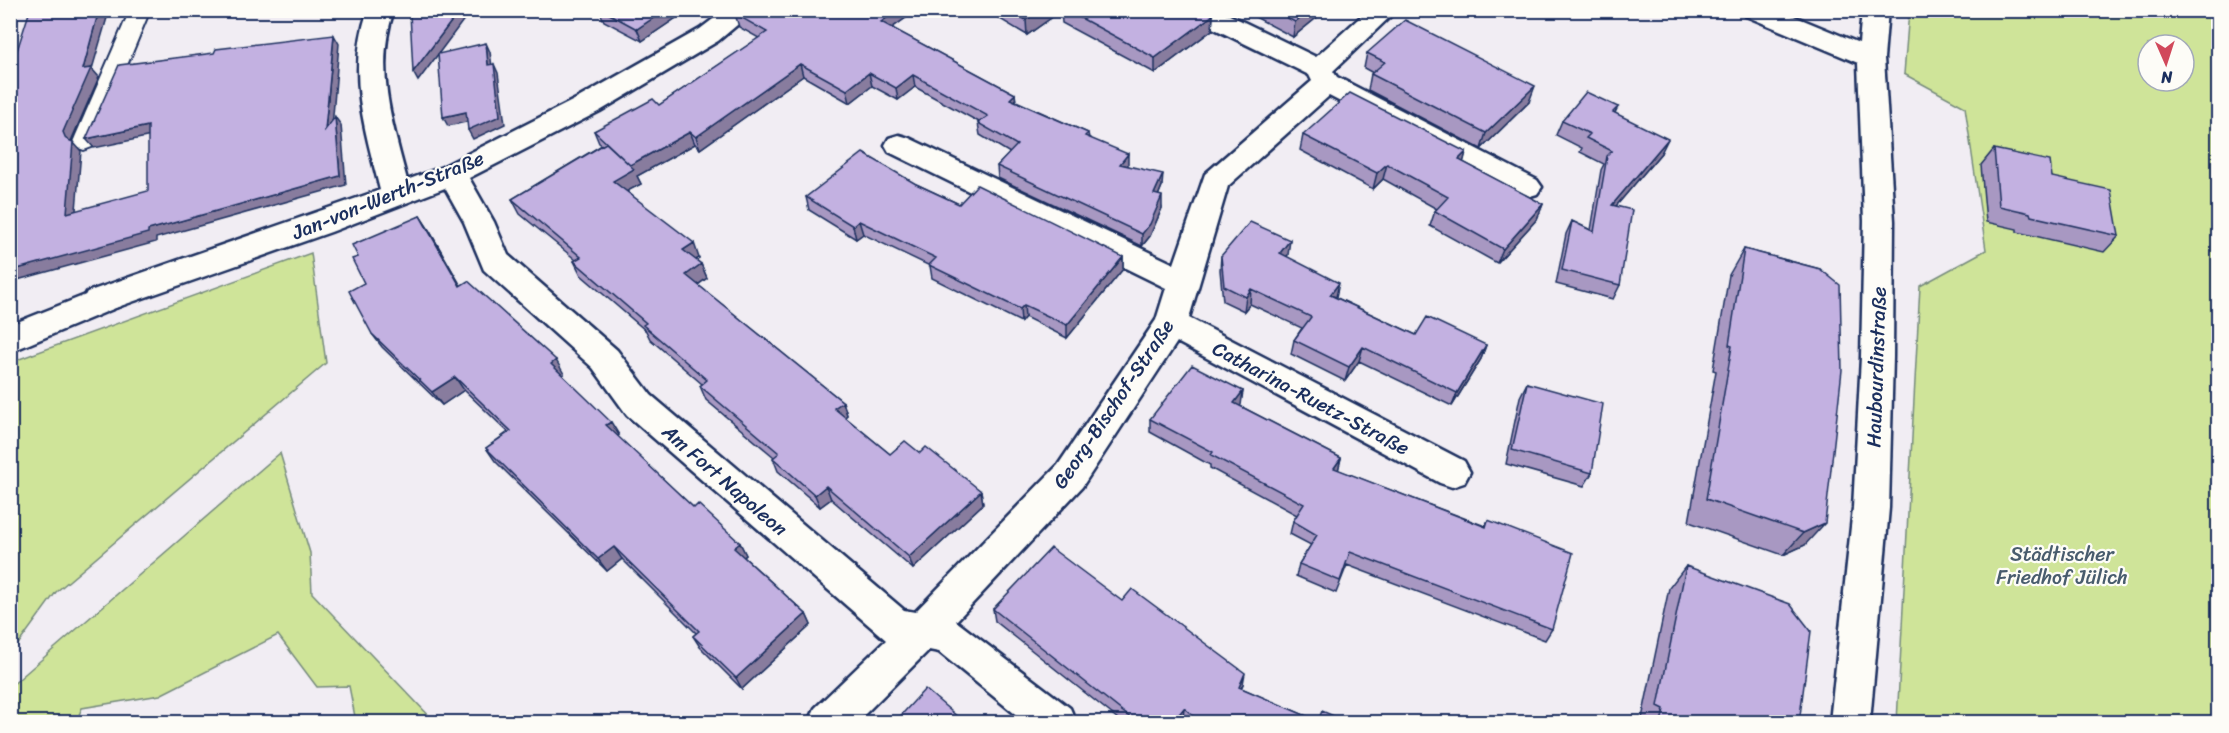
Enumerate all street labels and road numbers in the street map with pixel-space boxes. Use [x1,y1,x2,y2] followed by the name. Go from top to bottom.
[286,141,490,250] street label: Jan-von-Werth-Straße
[1856,286,1897,448] street label: Haubourdinstraße
[1043,312,1184,496] street label: Georg-Bischof-Straße
[1206,332,1416,465] street label: Catharina-Ruetz-Straße
[653,415,796,545] street label: Am Fort Napoleon

